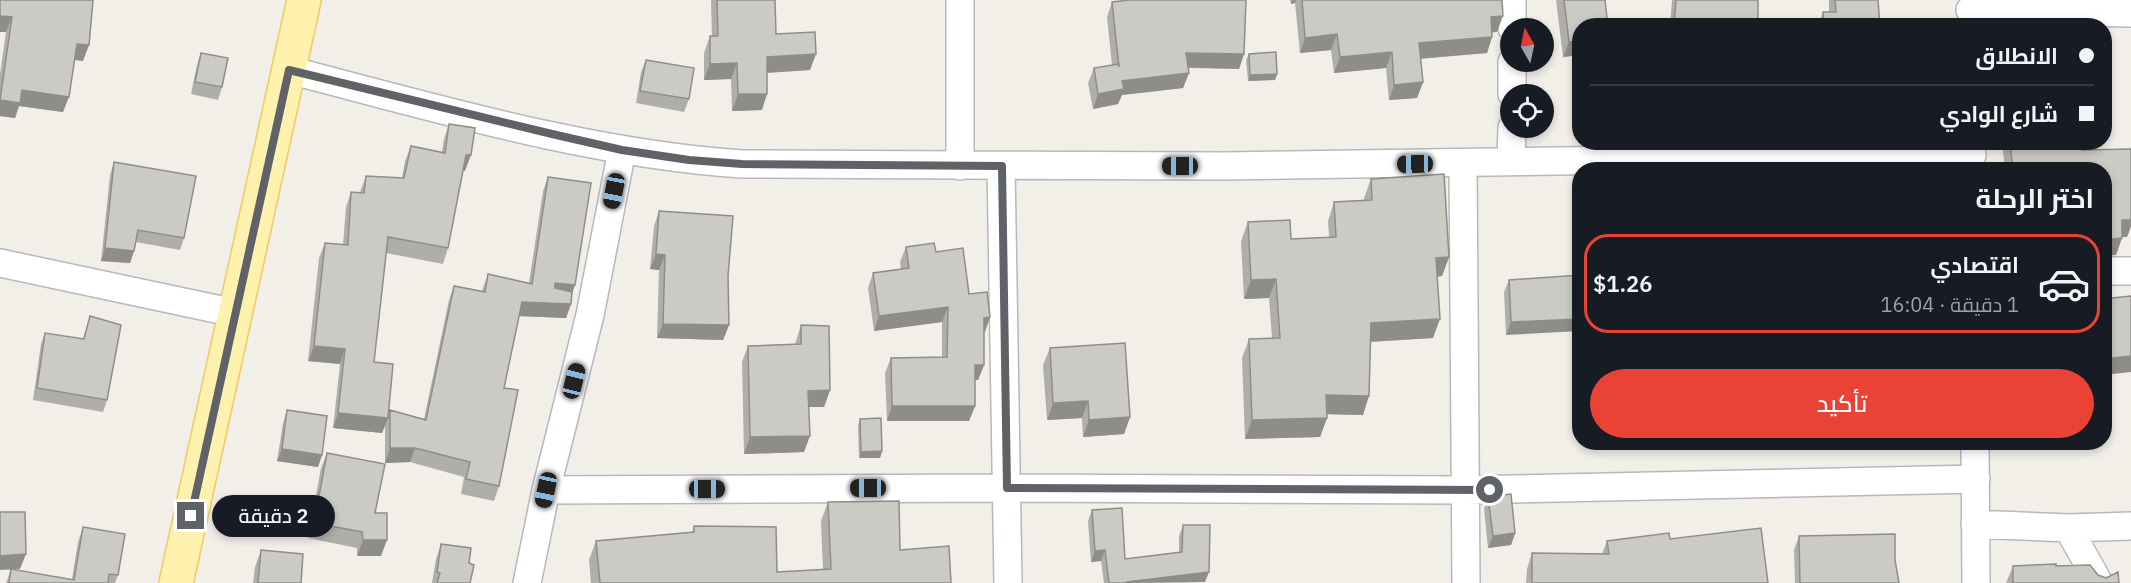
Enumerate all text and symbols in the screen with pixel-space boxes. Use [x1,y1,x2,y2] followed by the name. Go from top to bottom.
[1500,18,1554,72] north arrow
[1500,18,1554,138] map controls
[1975,41,2058,70] text: الانطلاق
[1500,84,1554,138] button: locate
[1940,99,2058,128] text: شارع الوادي
[1397,155,1433,173] car
[1162,157,1198,175] car
[602,172,626,210] car
[1975,180,2094,215] text: اختر الرحلة
[1930,250,2019,279] text: اقتصادي
[2037,257,2091,311] icon: car
[1593,269,1652,298] text: $1.26
[1880,291,2019,318] text: 1 دقيقة · 16:04
[561,361,587,401] car
[1590,369,2094,438] button: تأكيد
[533,471,559,509] car
[1476,476,1503,503] route start
[850,479,886,497] car
[689,480,725,498] car
[212,495,335,537] callout: 2 دقيقة
[177,502,204,529] route end
[239,502,308,529] text: 2 دقيقة

